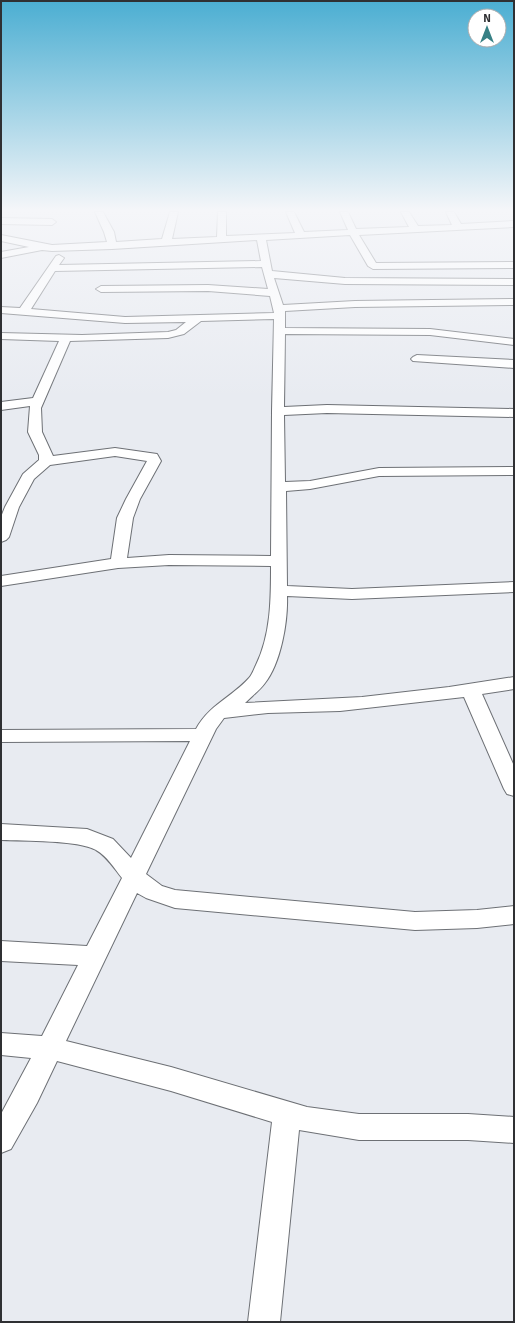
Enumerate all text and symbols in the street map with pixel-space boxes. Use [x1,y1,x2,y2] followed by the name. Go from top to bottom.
[467,8,507,48] north arrow
[483,12,491,25] text: N

